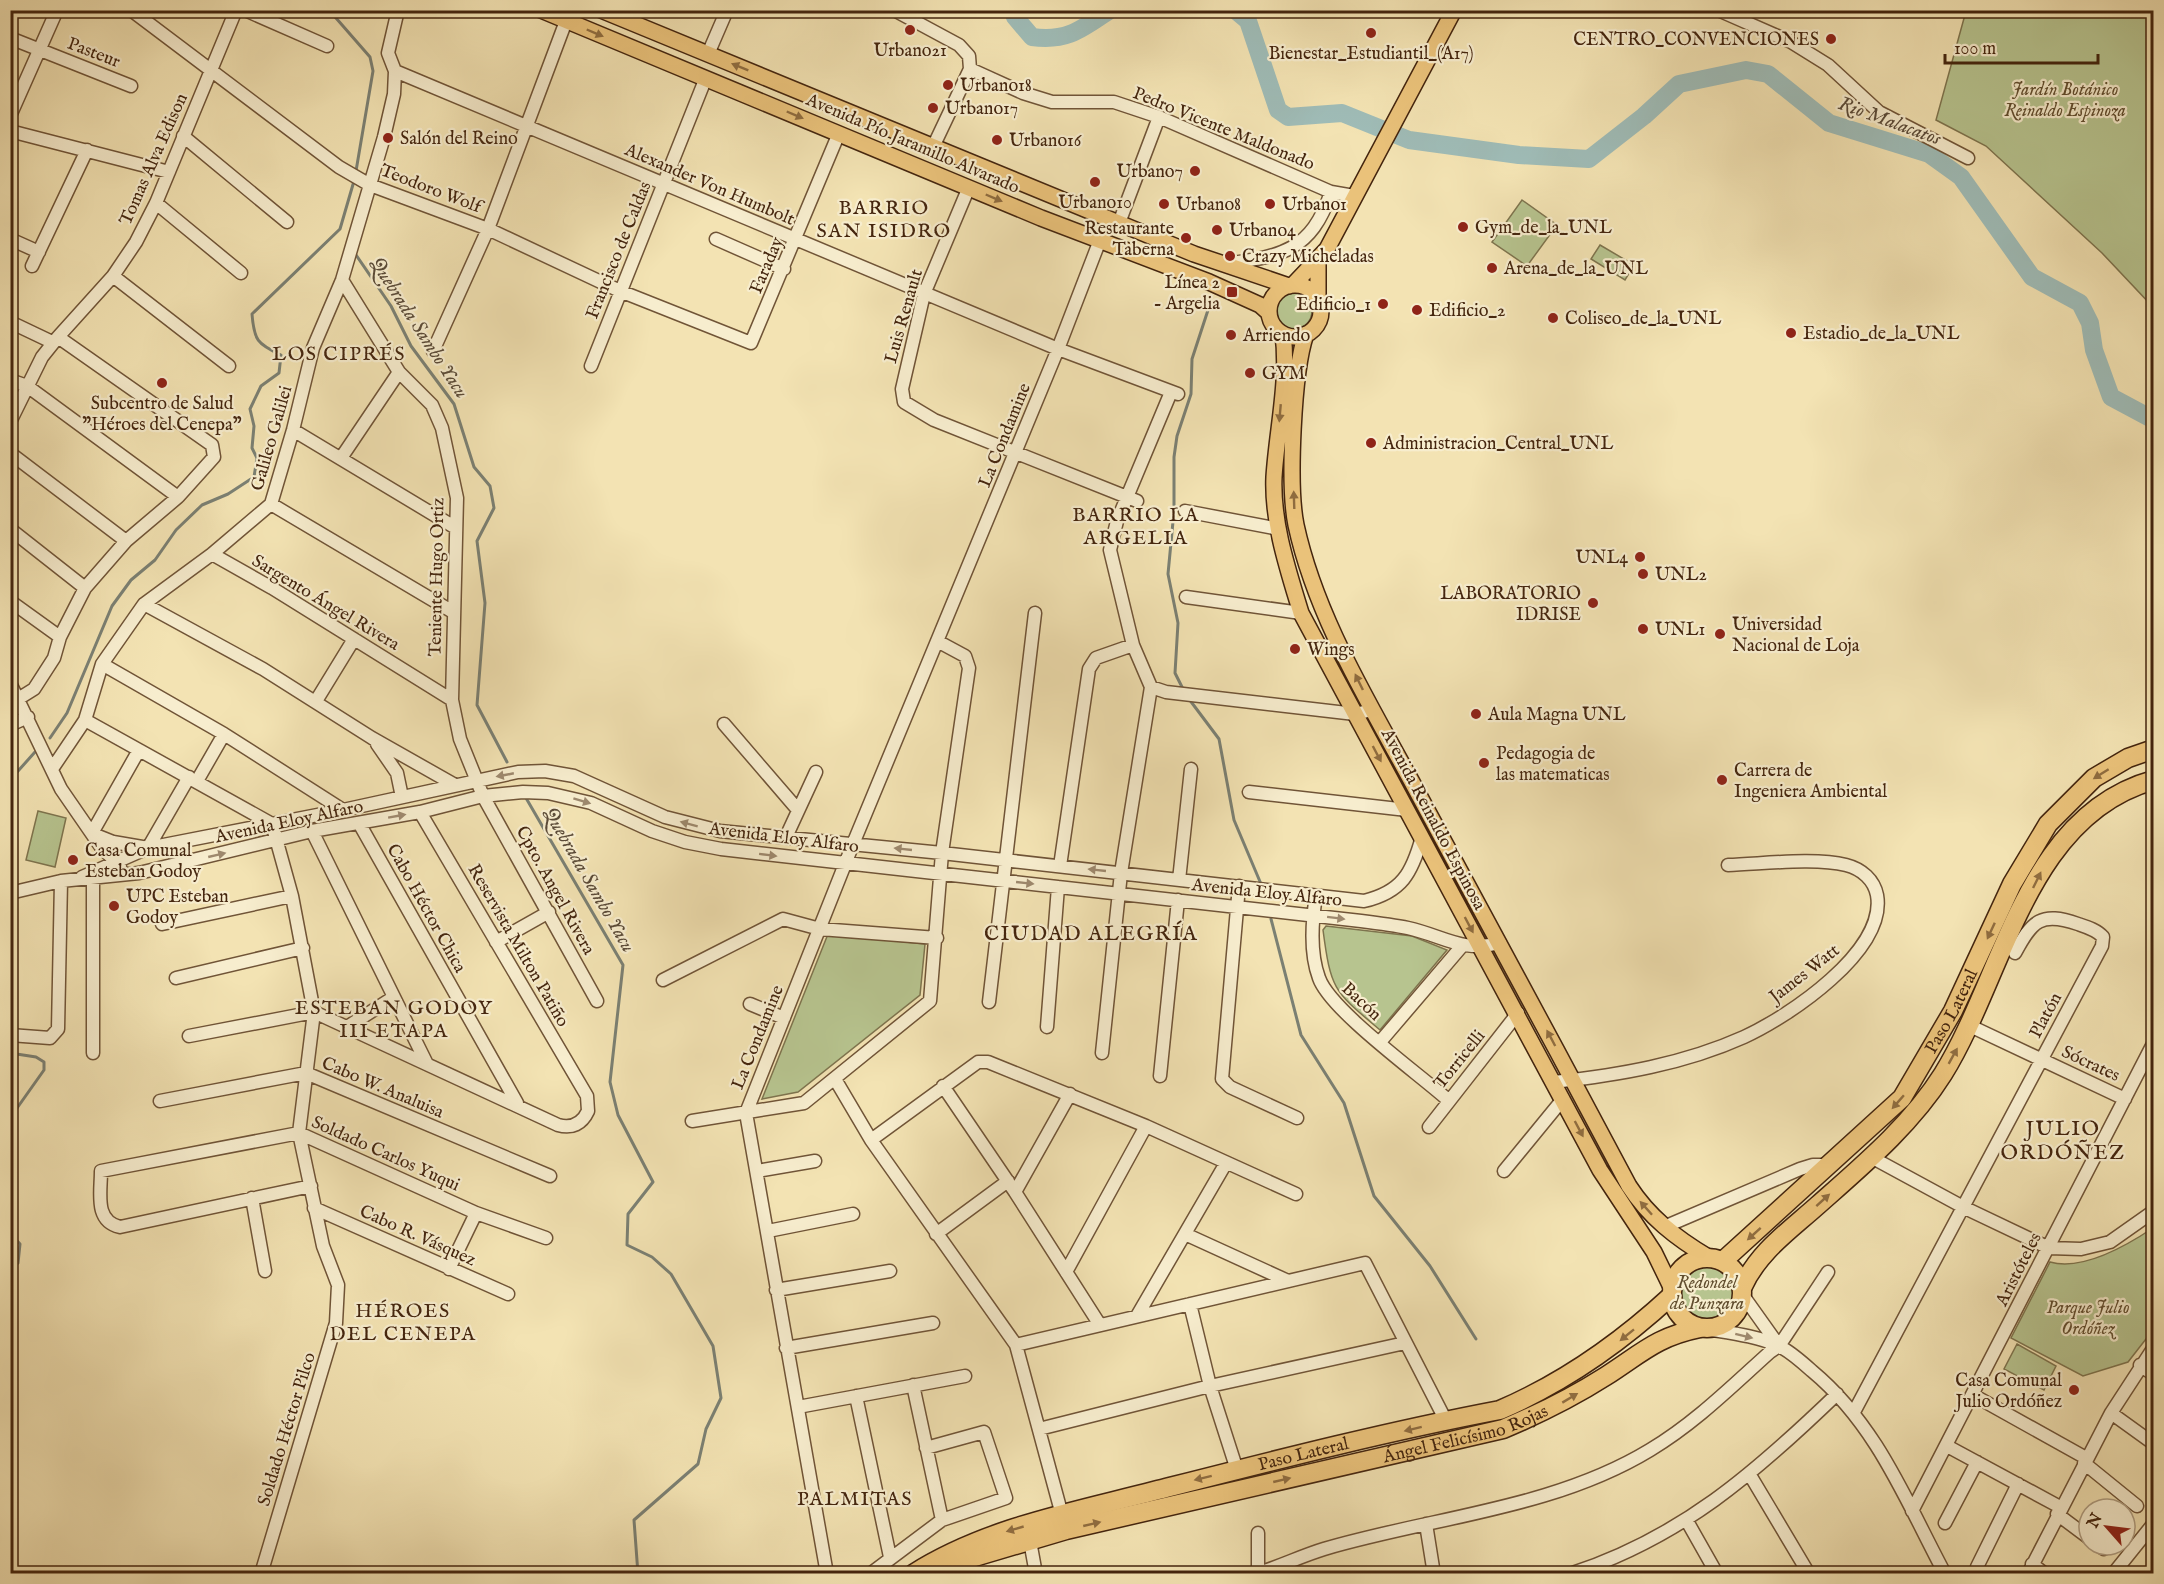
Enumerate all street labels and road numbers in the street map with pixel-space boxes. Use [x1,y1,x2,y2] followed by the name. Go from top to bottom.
[64,33,124,74] street label: Pasteur
[1129,82,1318,177] street label: Pedro Vicente Maldonado
[801,89,1023,200] street label: Avenida Pío Jaramillo Alvarado
[115,90,194,229] street label: Tomas Alva Edison
[620,139,798,232] street label: Alexander Von Humbolt
[377,160,487,220] street label: Teodoro Wolf
[581,178,657,323] street label: Francisco de Caldas
[745,234,790,297] street label: Faraday
[880,267,929,366] street label: Luis Renault
[974,380,1037,491] street label: La Condamine
[246,383,298,494] street label: Galileo Galilei
[425,497,450,657] street label: Teniente Hugo Ortiz
[247,548,405,657] street label: Sargento Ángel Rivera
[1375,724,1490,915] street label: Avenida Reinaldo Espinosa
[212,795,366,850] street label: Avenida Eloy Alfaro
[707,818,860,859] street label: Avenida Eloy Alfaro
[510,822,600,959] street label: Cpto. Angel Rivera
[381,840,471,978] street label: Cabo Héctor Chica
[462,860,574,1032] street label: Reservista Milton Patiño
[1190,874,1343,913] street label: Avenida Eloy Alfaro
[1763,940,1845,1010] street label: James Watt
[1921,966,1984,1058] street label: Paso Lateral
[1336,978,1386,1027] street label: Bacón
[727,982,790,1093] street label: La Condamine
[2025,989,2068,1043] street label: Platón
[1429,1025,1491,1094] street label: Torricelli
[2057,1041,2123,1088] street label: Sócrates
[318,1052,447,1125] street label: Cabo W. Analuisa
[308,1111,463,1198] street label: Soldado Carlos Yuqui
[356,1200,479,1272] street label: Cabo R. Vásquez
[1991,1229,2048,1311] street label: Aristóteles
[253,1350,322,1509] street label: Soldado Héctor Pilco
[1380,1400,1552,1470] street label: Ángel Felicísimo Rojas
[1256,1433,1351,1477] street label: Paso Lateral

